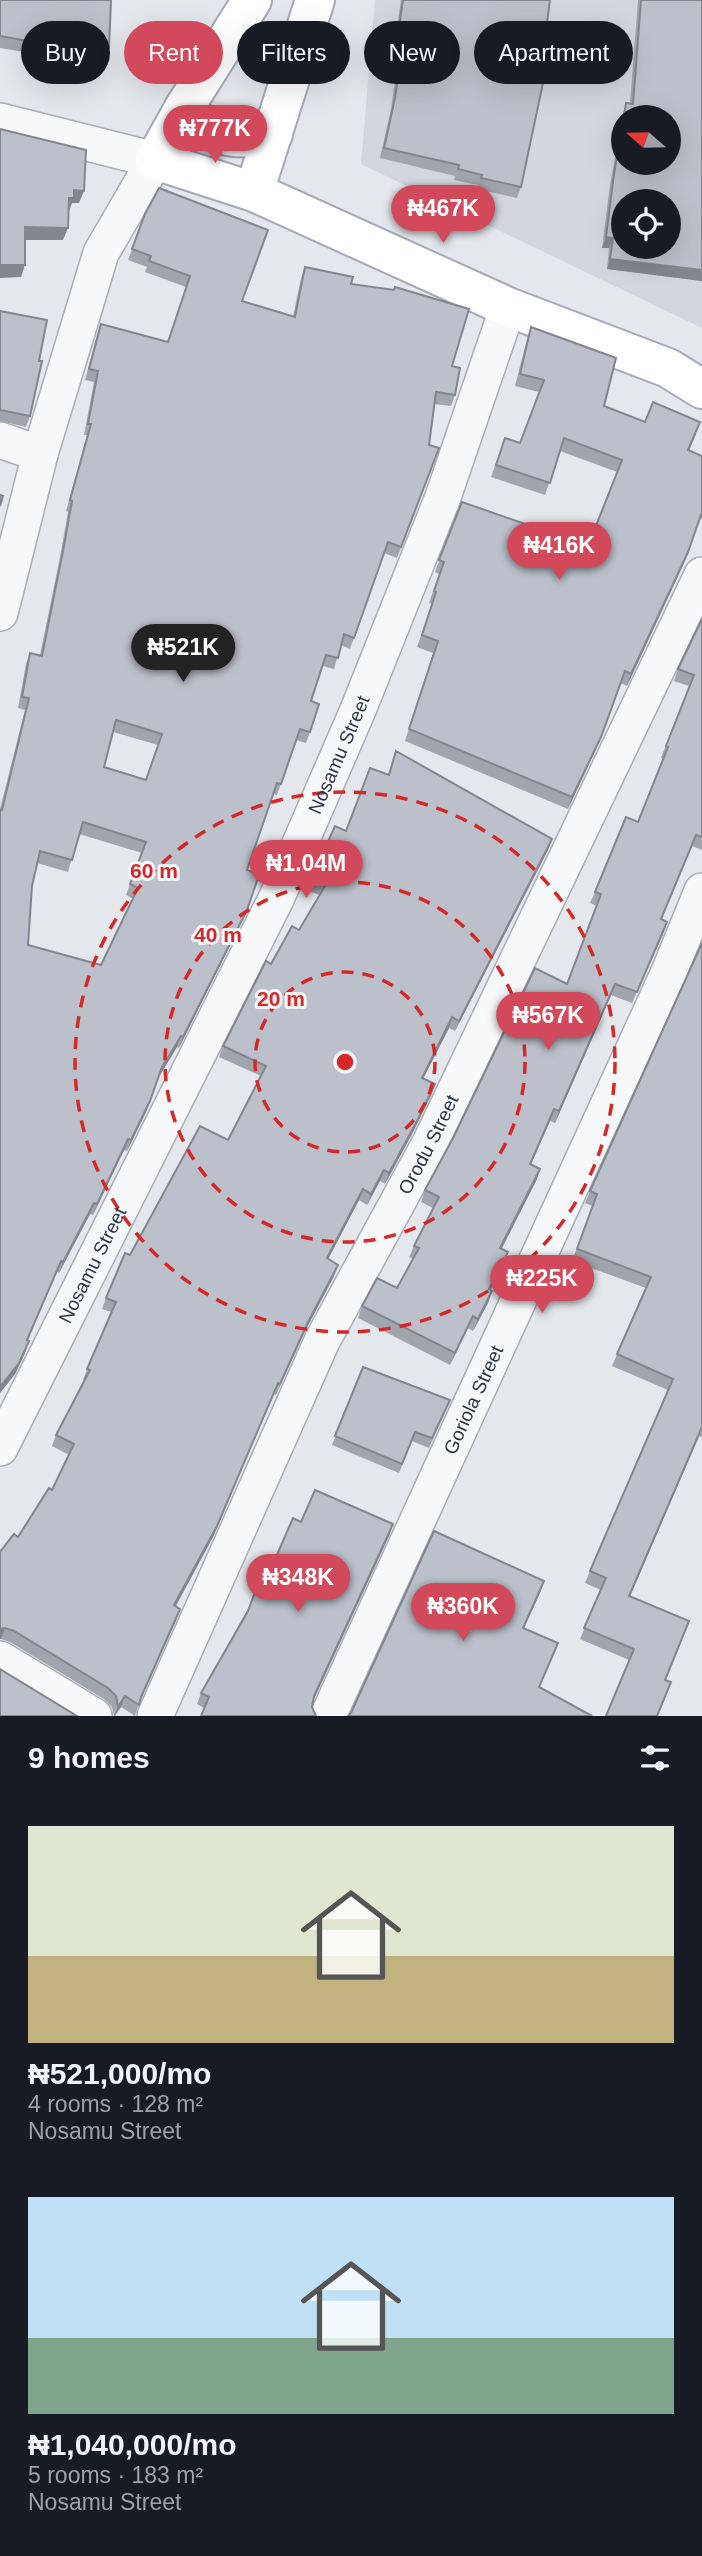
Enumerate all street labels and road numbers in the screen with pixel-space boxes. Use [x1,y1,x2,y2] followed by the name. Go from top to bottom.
[304,692,374,817] street label: Nosamu Street
[394,1091,462,1198] street label: Orodu Street
[54,1203,130,1326] street label: Nosamu Street
[439,1341,507,1457] street label: Goriola Street

